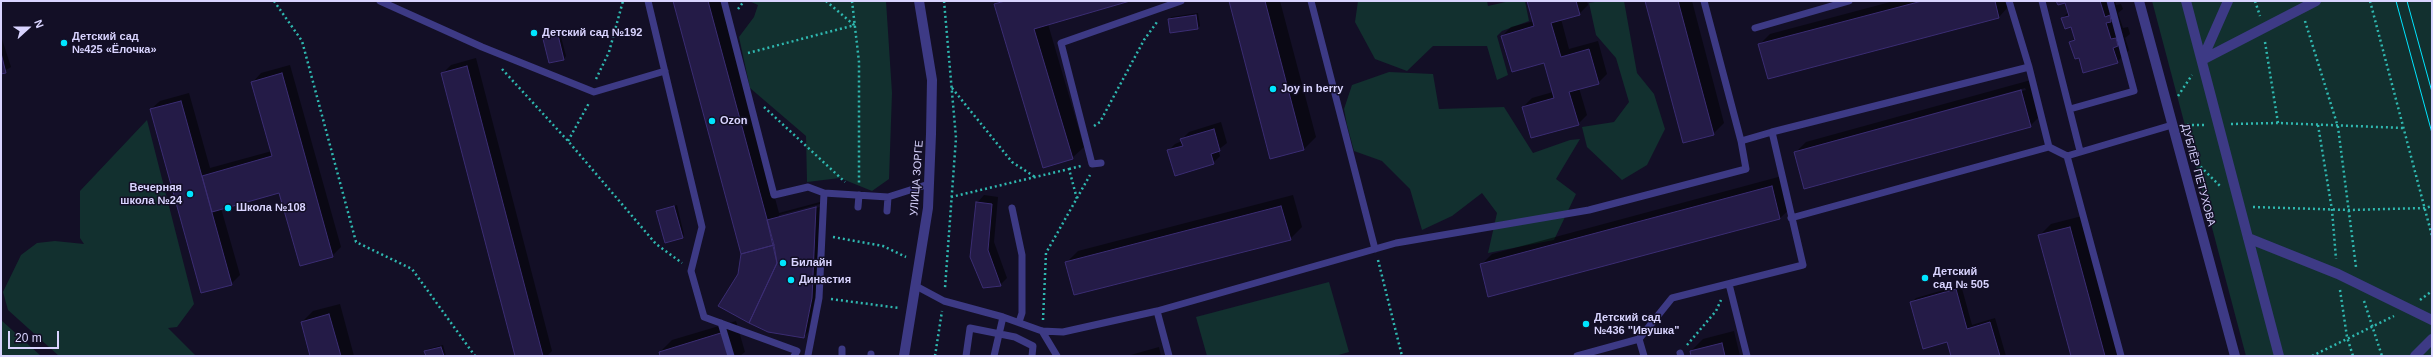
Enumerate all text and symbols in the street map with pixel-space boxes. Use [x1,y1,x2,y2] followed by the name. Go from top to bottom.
[8,8,48,48] north arrow
[32,18,46,30] text: N
[542,26,642,40] place label: Детский сад №192
[529,28,539,38] marker: Детский сад №192
[72,30,157,56] place label: Детский сад №425 «Ёлочка»
[59,38,69,48] marker: Детский сад №425 «Ёлочка»
[1281,82,1343,96] place label: Joy in berry
[1268,84,1278,94] marker: Joy in berry
[720,114,747,128] place label: Ozon
[707,116,717,126] marker: Ozon
[2178,122,2218,228] street label: ДУБЛЁР ПЕТУХОВА
[908,140,926,216] street label: УЛИЦА ЗОРГЕ
[120,181,182,207] place label: Вечерняя школа №24
[185,189,195,199] marker: Вечерняя школа №24
[236,201,306,215] place label: Школа №108
[223,203,233,213] marker: Школа №108
[791,256,832,270] place label: Билайн
[778,258,788,268] marker: Билайн
[1933,265,1989,291] place label: Детский сад № 505
[799,273,851,287] place label: Династия
[1920,273,1930,283] marker: Детский сад № 505
[786,275,796,285] marker: Династия
[1594,311,1679,337] place label: Детский сад №436 "Ивушка"
[1581,319,1591,329] marker: Детский сад №436 "Ивушка"
[10,323,61,349] scale bar
[15,331,42,345] text: 20 m

